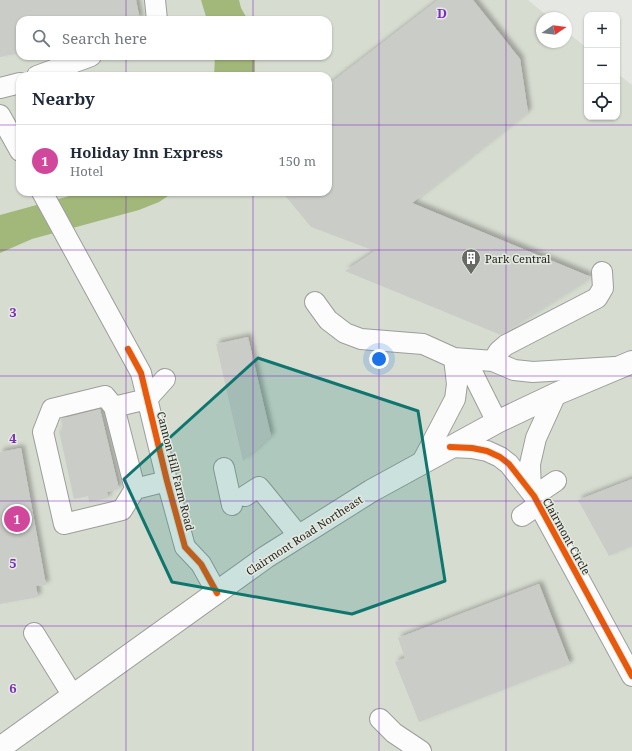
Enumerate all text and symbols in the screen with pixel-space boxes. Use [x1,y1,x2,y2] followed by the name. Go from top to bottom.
[437,4,447,22] text: D
[536,12,572,48] north arrow
[584,12,620,120] map controls
[584,12,620,48] button: +
[16,16,332,60] search box
[30,27,52,49] icon: search
[62,28,147,48] text: Search here
[584,48,620,84] button: −
[584,84,620,120] button: locate
[32,87,95,110] text: Nearby
[70,142,223,162] text: Holiday Inn Express
[41,152,49,170] text: 1
[279,152,316,170] text: 150 m
[70,162,103,180] text: Hotel
[460,247,482,275] building icon: Park Central
[485,251,551,266] place label: Park Central
[9,303,17,321] text: 3
[369,349,389,369] your location
[154,410,198,533] street label: Cannon Hill Farm Road
[9,429,17,447] text: 4
[243,491,366,579] street label: Clairmont Road Northeast
[540,495,594,577] street label: Clairmont Circle
[4,504,30,534] pin: 1
[9,554,17,572] text: 5
[9,679,17,697] text: 6

